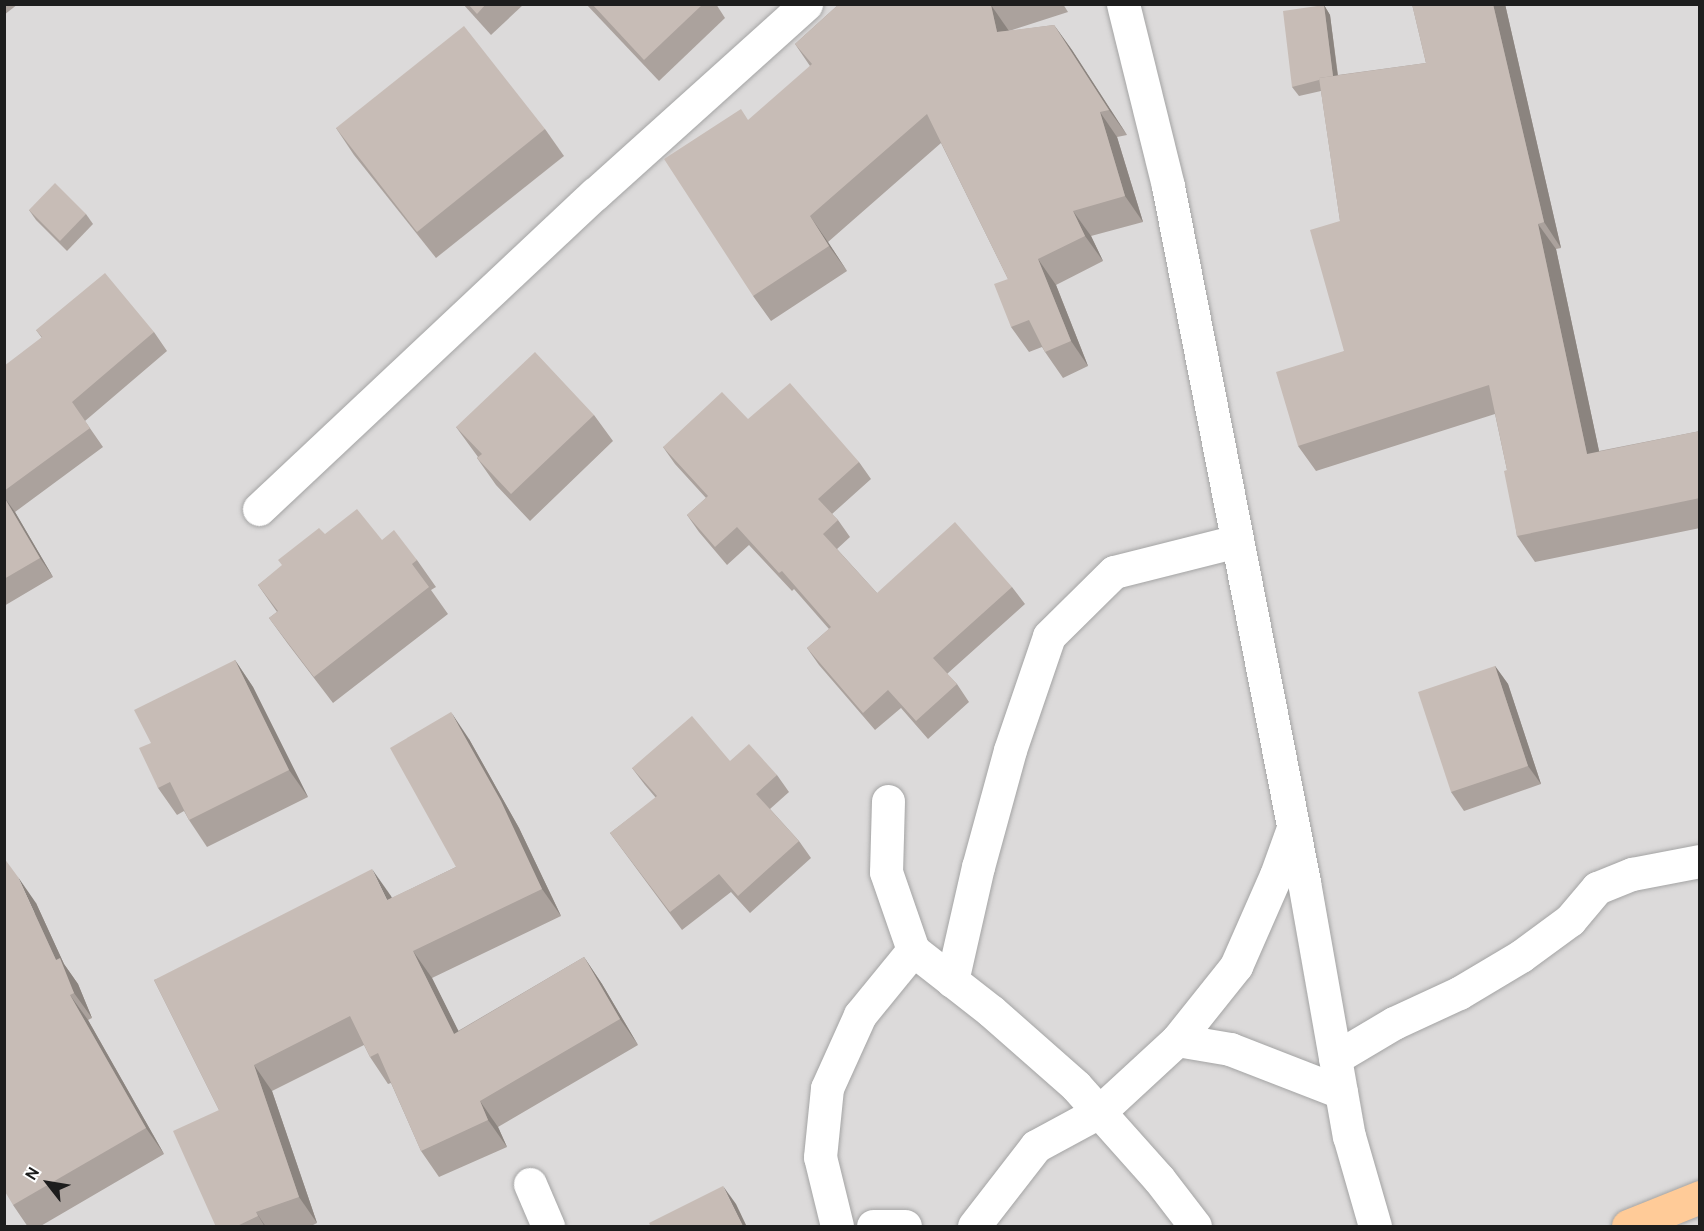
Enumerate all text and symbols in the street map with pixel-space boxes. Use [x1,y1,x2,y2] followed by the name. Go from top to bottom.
[18,1153,78,1213] north arrow
[21,1164,43,1183] text: N

